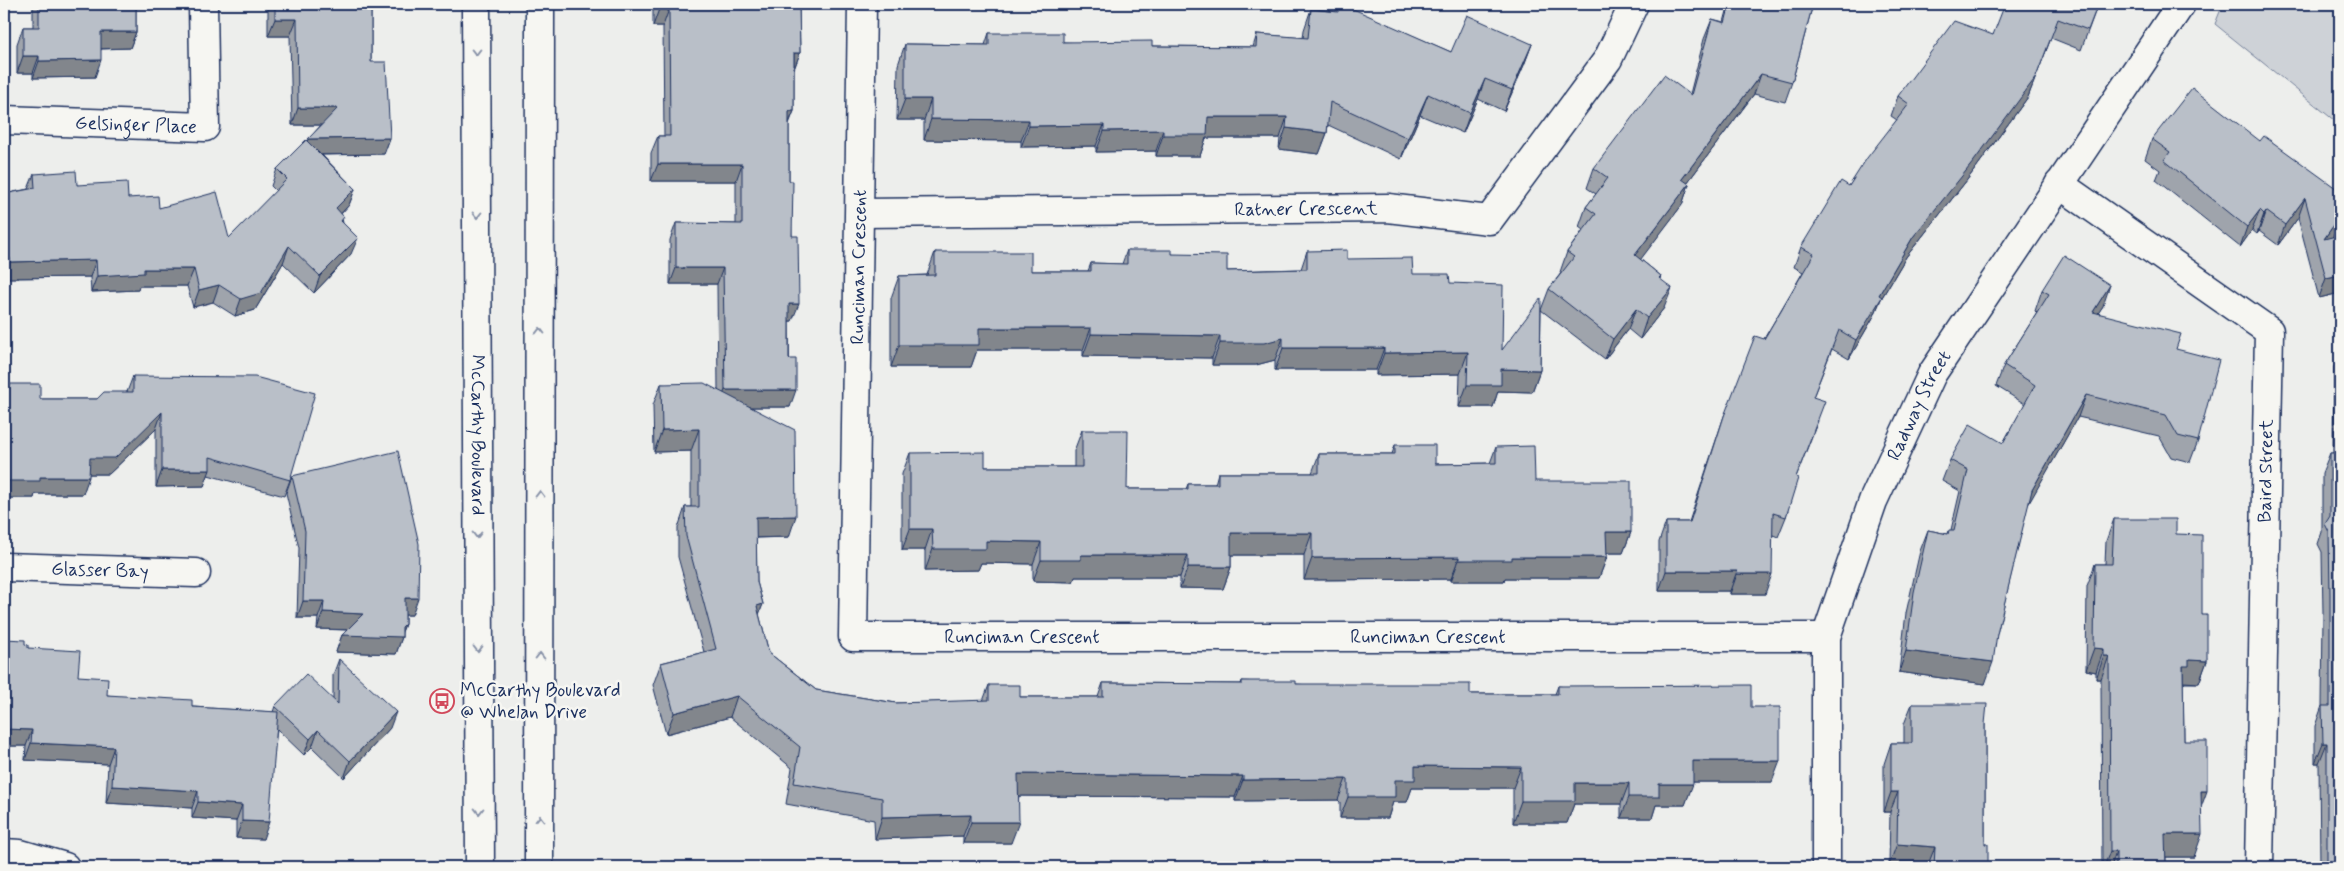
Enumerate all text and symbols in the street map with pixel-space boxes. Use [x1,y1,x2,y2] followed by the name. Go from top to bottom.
[471,49,481,57] one-way arrow
[75,110,197,140] street label: Gelsinger Place
[845,189,873,345] street label: Runciman Crescent
[1234,196,1378,222] street label: Ratner Crescent
[472,212,482,219] one-way arrow
[535,327,545,334] one-way arrow
[1881,345,1957,464] street label: Radway Street
[464,355,491,515] street label: McCarthy Boulevard
[2253,419,2279,523] street label: Baird Street
[535,489,545,497] one-way arrow
[472,532,482,539] one-way arrow
[51,556,149,585] street label: Glasser Bay
[944,625,1100,650] street label: Runciman Crescent
[1350,625,1506,650] street label: Runciman Crescent
[473,646,483,653] one-way arrow
[535,652,545,660] one-way arrow
[460,678,621,725] place label: McCarthy Boulevard @ Whelan Drive
[429,688,455,714] bus stop icon: McCarthy Boulevard @ Whelan Drive
[474,808,484,816] one-way arrow
[535,814,545,822] one-way arrow

